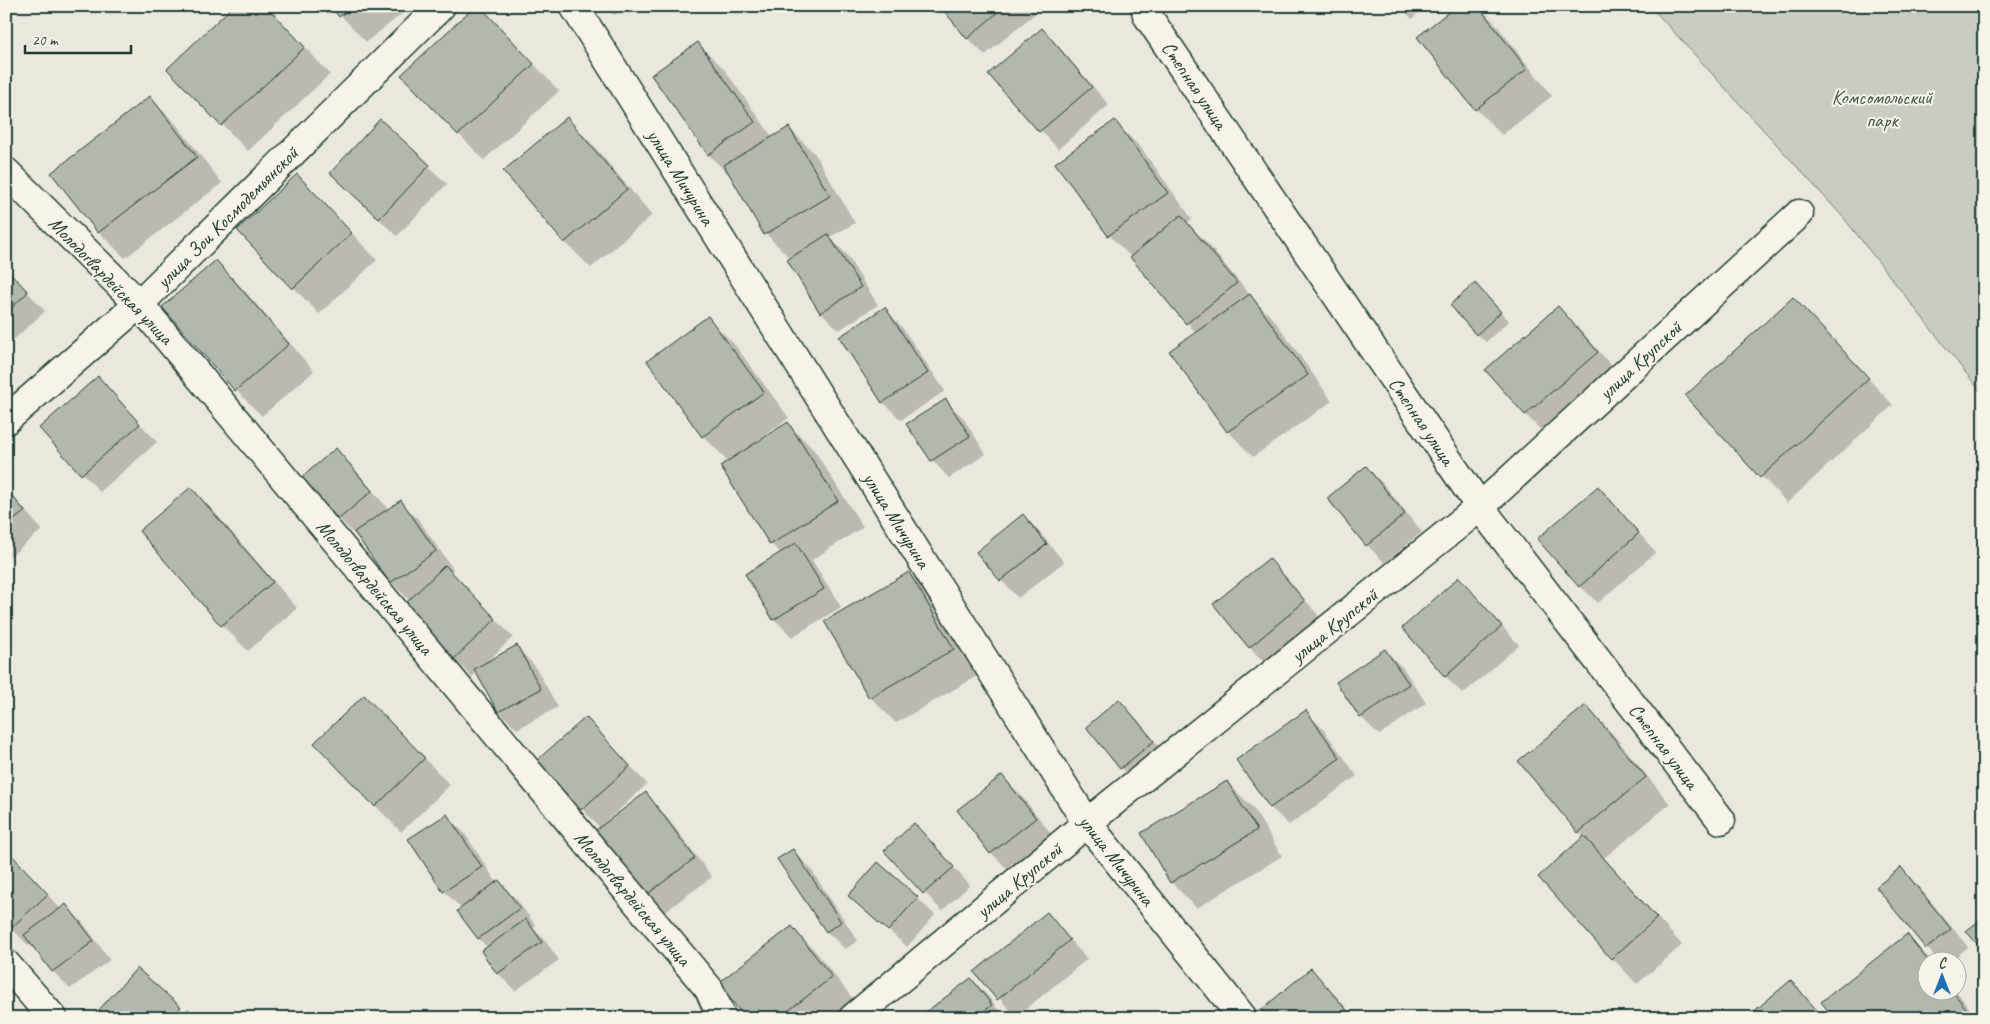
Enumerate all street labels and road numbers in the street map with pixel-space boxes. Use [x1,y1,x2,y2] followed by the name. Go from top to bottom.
[1156,36,1234,136] street label: Степная улица
[641,124,721,231] street label: улица Мичурина
[150,140,305,294] street label: улица Зои Космодемьянской
[43,211,180,351] street label: Молодогвардейская улица
[1593,314,1688,406] street label: улица Крупской
[1383,372,1461,472] street label: Степная улица
[857,467,937,574] street label: улица Мичурина
[311,515,440,661] street label: Молодогвардейская улица
[1285,582,1384,669] street label: улица Крупской
[1623,698,1705,796] street label: Степная улица
[1073,809,1161,912] street label: улица Мичурина
[569,826,698,972] street label: Молодогвардейская улица
[970,836,1069,924] street label: улица Крупской

